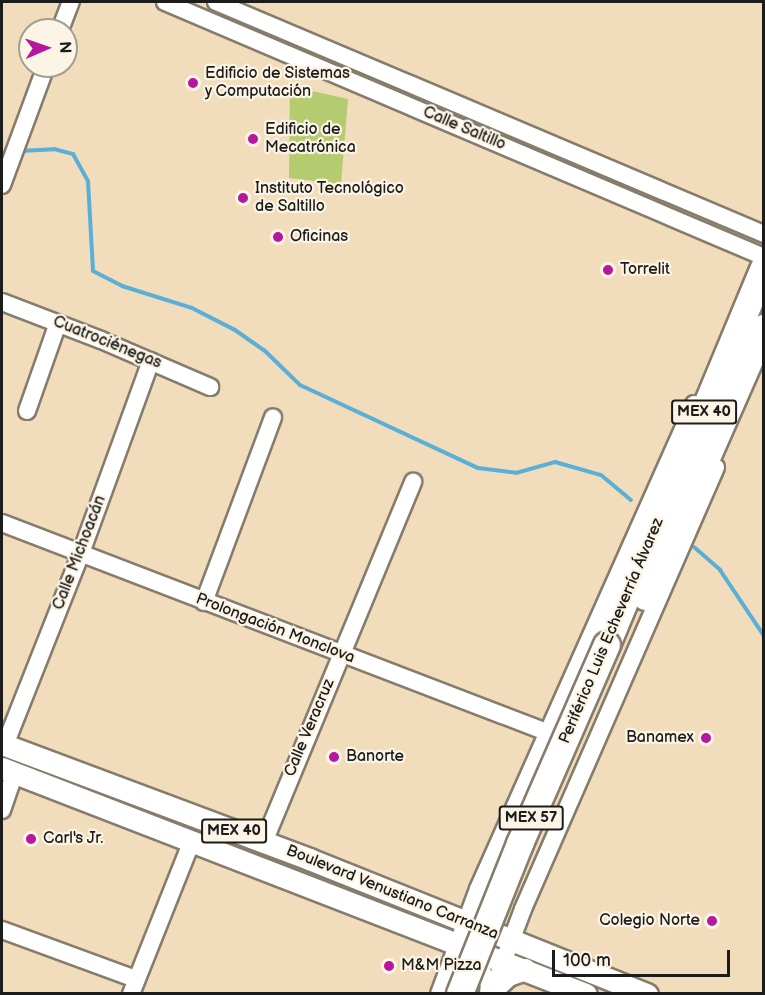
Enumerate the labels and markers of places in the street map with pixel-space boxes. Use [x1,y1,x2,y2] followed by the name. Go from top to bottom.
[205,64,350,102] place label: Edificio de Sistemas y Computación
[186,76,200,90] marker: Edificio de Sistemas y Computación
[265,120,356,158] place label: Edificio de Mecatrónica
[246,132,260,146] marker: Edificio de Mecatrónica
[255,179,404,217] place label: Instituto Tecnológico de Saltillo
[236,191,250,205] marker: Instituto Tecnológico de Saltillo
[290,227,348,247] place label: Oficinas
[271,230,285,244] marker: Oficinas
[620,260,670,280] place label: Torrelit
[601,263,615,277] marker: Torrelit
[626,728,694,748] place label: Banamex
[699,731,713,745] marker: Banamex
[346,747,404,767] place label: Banorte
[327,750,341,764] marker: Banorte
[43,829,104,849] place label: Carl's Jr.
[24,832,38,846] marker: Carl's Jr.
[599,911,700,931] place label: Colegio Norte
[705,914,719,928] marker: Colegio Norte
[401,956,482,976] place label: M&M Pizza
[382,959,396,973] marker: M&M Pizza

